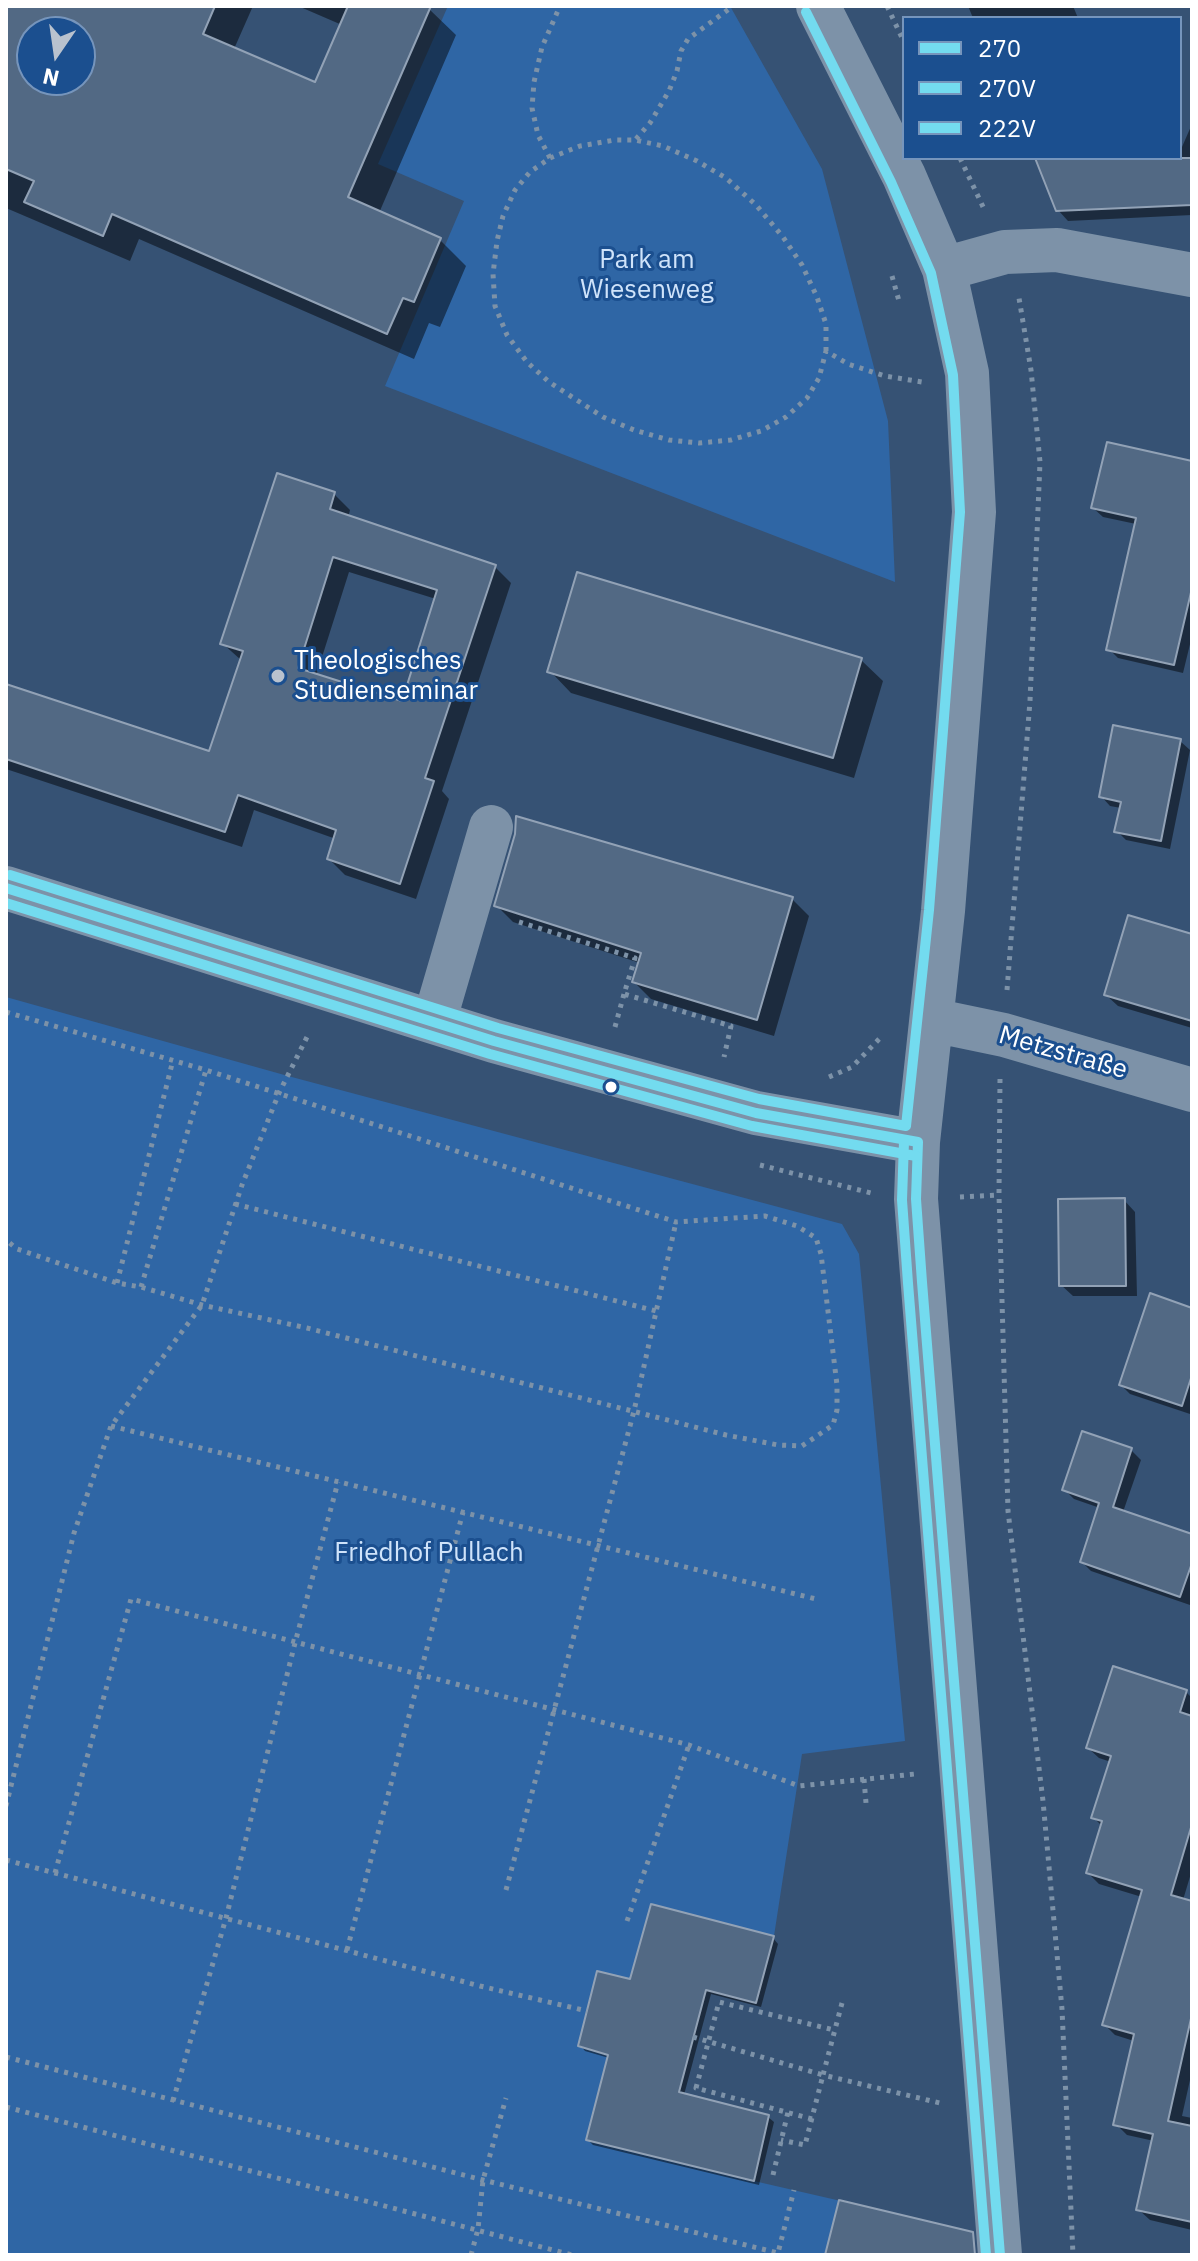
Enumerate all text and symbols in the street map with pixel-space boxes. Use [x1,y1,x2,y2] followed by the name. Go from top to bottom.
[16,16,96,96] north arrow
[902,16,1182,160] legend
[978,32,1021,64] text: 270
[40,62,62,94] text: N
[978,72,1036,104] text: 270V
[978,112,1036,144] text: 222V
[580,244,714,306] park label: Park am Wiesenweg
[294,645,478,706] place label: Theologisches Studienseminar
[269,667,287,685] marker: Theologisches Studienseminar
[995,1020,1131,1086] street label: Metzstraße
[603,1079,619,1095] unlabelled marker
[334,1537,524,1569] park label: Friedhof Pullach

